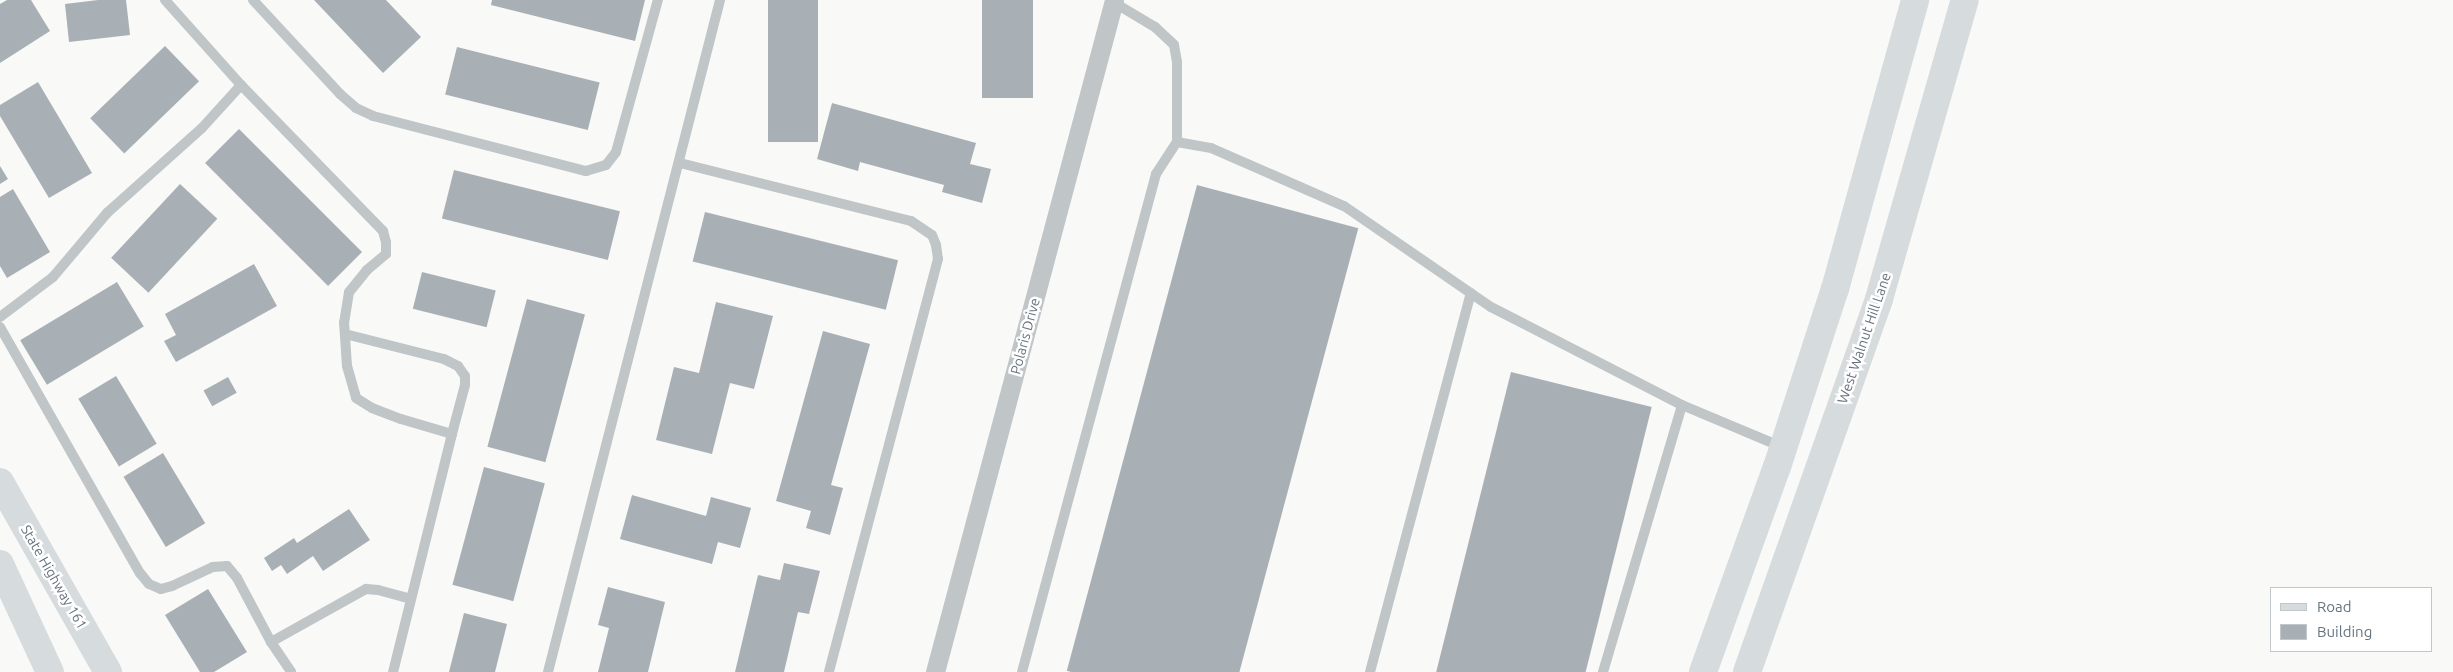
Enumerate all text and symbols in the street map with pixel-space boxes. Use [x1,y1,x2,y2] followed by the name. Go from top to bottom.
[1834,270,1894,406] street label: West Walnut Hill Lane
[1007,296,1043,376] street label: Polaris Drive
[17,522,91,632] street label: State Highway 161
[2270,587,2433,652] legend
[2317,598,2352,615] text: Road
[2317,623,2372,640] text: Building

